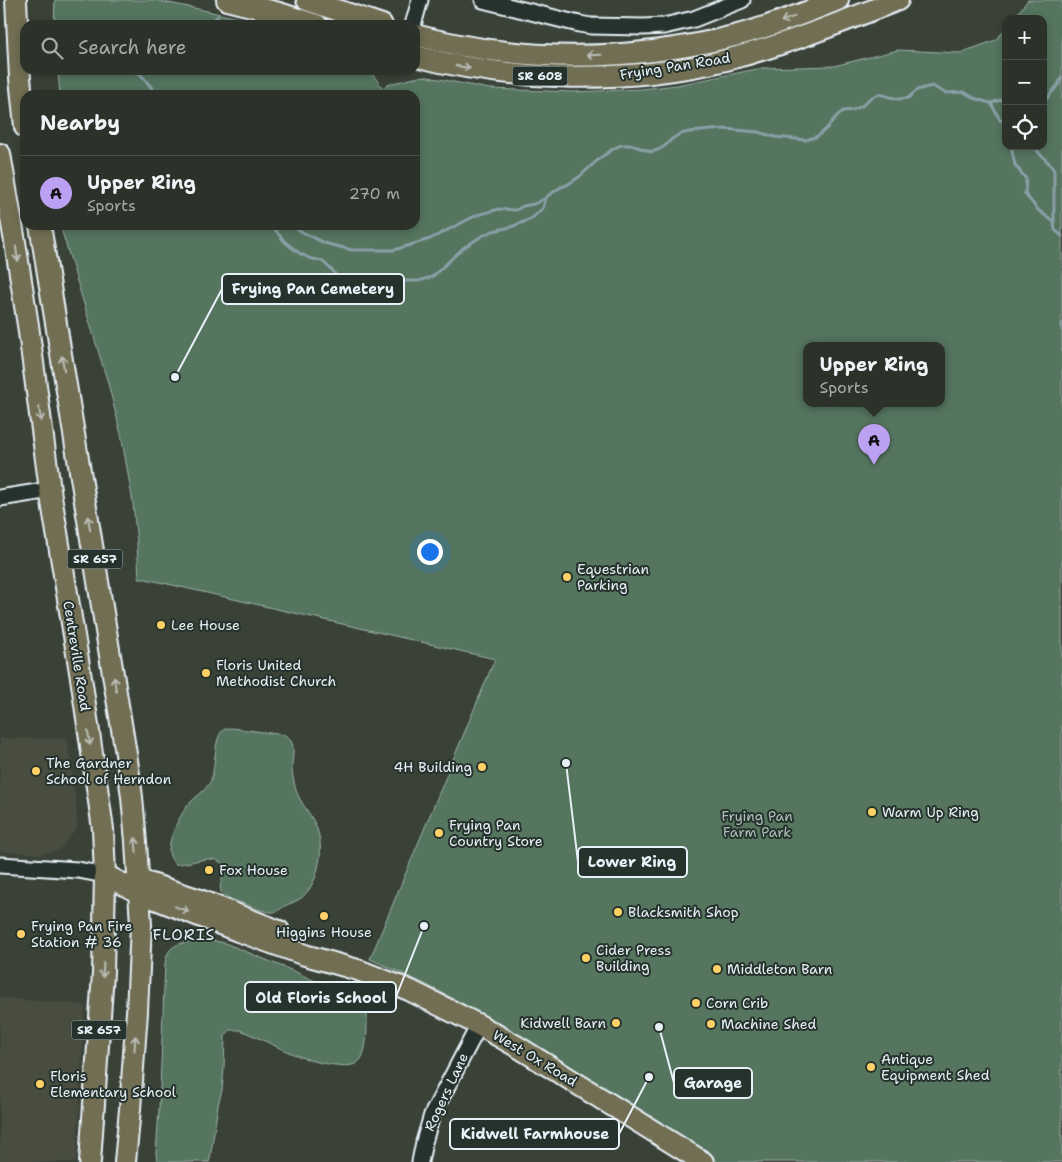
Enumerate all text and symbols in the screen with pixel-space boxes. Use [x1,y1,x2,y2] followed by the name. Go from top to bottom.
[781,15,796,24] one-way arrow
[1002,15,1047,150] map controls
[1002,15,1047,60] button: +
[20,20,420,75] search box
[38,34,66,62] icon: search
[78,35,187,60] text: Search here
[619,48,732,84] street label: Frying Pan Road
[586,50,602,60] one-way arrow
[1002,60,1047,105] button: −
[454,63,470,73] one-way arrow
[512,66,568,85] road number: SR 608
[1002,105,1047,150] button: locate
[40,109,120,137] text: Nearby
[87,170,196,195] text: Upper Ring
[50,183,62,204] text: A
[349,183,400,204] text: 270 m
[87,195,136,216] text: Sports
[13,245,23,261] one-way arrow
[222,274,404,304] callout: Frying Pan Cemetery
[232,279,394,299] text: Frying Pan Cemetery
[803,342,945,407] popup
[820,352,928,377] text: Upper Ring
[57,355,67,371] one-way arrow
[820,377,869,398] text: Sports
[35,406,45,422] one-way arrow
[858,424,890,465] pin: A
[84,516,94,532] one-way arrow
[417,539,443,565] your location
[68,550,122,568] road number: SR 657
[577,560,650,594] place label: Equestrian Parking
[561,571,573,583] marker: Equestrian Parking
[59,600,95,713] street label: Centreville Road
[171,616,240,634] place label: Lee House
[155,619,167,631] marker: Lee House
[216,656,336,690] place label: Floris United Methodist Church
[200,667,212,679] marker: Floris United Methodist Church
[109,676,119,692] one-way arrow
[85,730,95,746] one-way arrow
[46,754,172,788] place label: The Gardner School of Herndon
[394,758,472,776] place label: 4H Building
[476,761,488,773] marker: 4H Building
[30,765,42,777] marker: The Gardner School of Herndon
[882,803,979,821] place label: Warm Up Ring
[866,806,878,818] marker: Warm Up Ring
[721,807,793,841] park label: Frying Pan Farm Park
[449,816,543,850] place label: Frying Pan Country Store
[433,827,445,839] marker: Frying Pan Country Store
[132,837,141,853] one-way arrow
[578,847,687,877] callout: Lower Ring
[588,852,677,872] text: Lower Ring
[219,861,288,879] place label: Fox House
[203,864,215,876] marker: Fox House
[628,903,739,921] place label: Blacksmith Shop
[173,905,189,914] one-way arrow
[612,906,624,918] marker: Blacksmith Shop
[318,910,330,922] marker: Higgins House
[31,917,133,951] place label: Frying Pan Fire Station # 36
[276,923,372,941] place label: Higgins House
[153,924,215,945] district label: FLORIS
[15,928,27,940] marker: Frying Pan Fire Station # 36
[596,941,671,975] place label: Cider Press Building
[580,952,592,964] marker: Cider Press Building
[727,960,833,978] place label: Middleton Barn
[99,961,108,977] one-way arrow
[711,963,723,975] marker: Middleton Barn
[245,982,396,1012] callout: Old Floris School
[255,988,387,1008] text: Old Floris School
[706,994,768,1012] place label: Corn Crib
[690,997,702,1009] marker: Corn Crib
[520,1014,606,1032] place label: Kidwell Barn
[721,1015,816,1033] place label: Machine Shed
[610,1017,622,1029] marker: Kidwell Barn
[705,1018,717,1030] marker: Machine Shed
[72,1020,126,1040] road number: SR 657
[489,1026,581,1090] street label: West Ox Road
[130,1035,139,1051] one-way arrow
[420,1050,472,1134] street label: Rogers Lane
[881,1050,990,1084] place label: Antique Equipment Shed
[865,1061,877,1073] marker: Antique Equipment Shed
[50,1067,177,1101] place label: Floris Elementary School
[674,1068,752,1098] callout: Garage
[684,1073,742,1093] text: Garage
[34,1078,46,1090] marker: Floris Elementary School
[450,1119,619,1149] callout: Kidwell Farmhouse
[461,1124,609,1144] text: Kidwell Farmhouse

